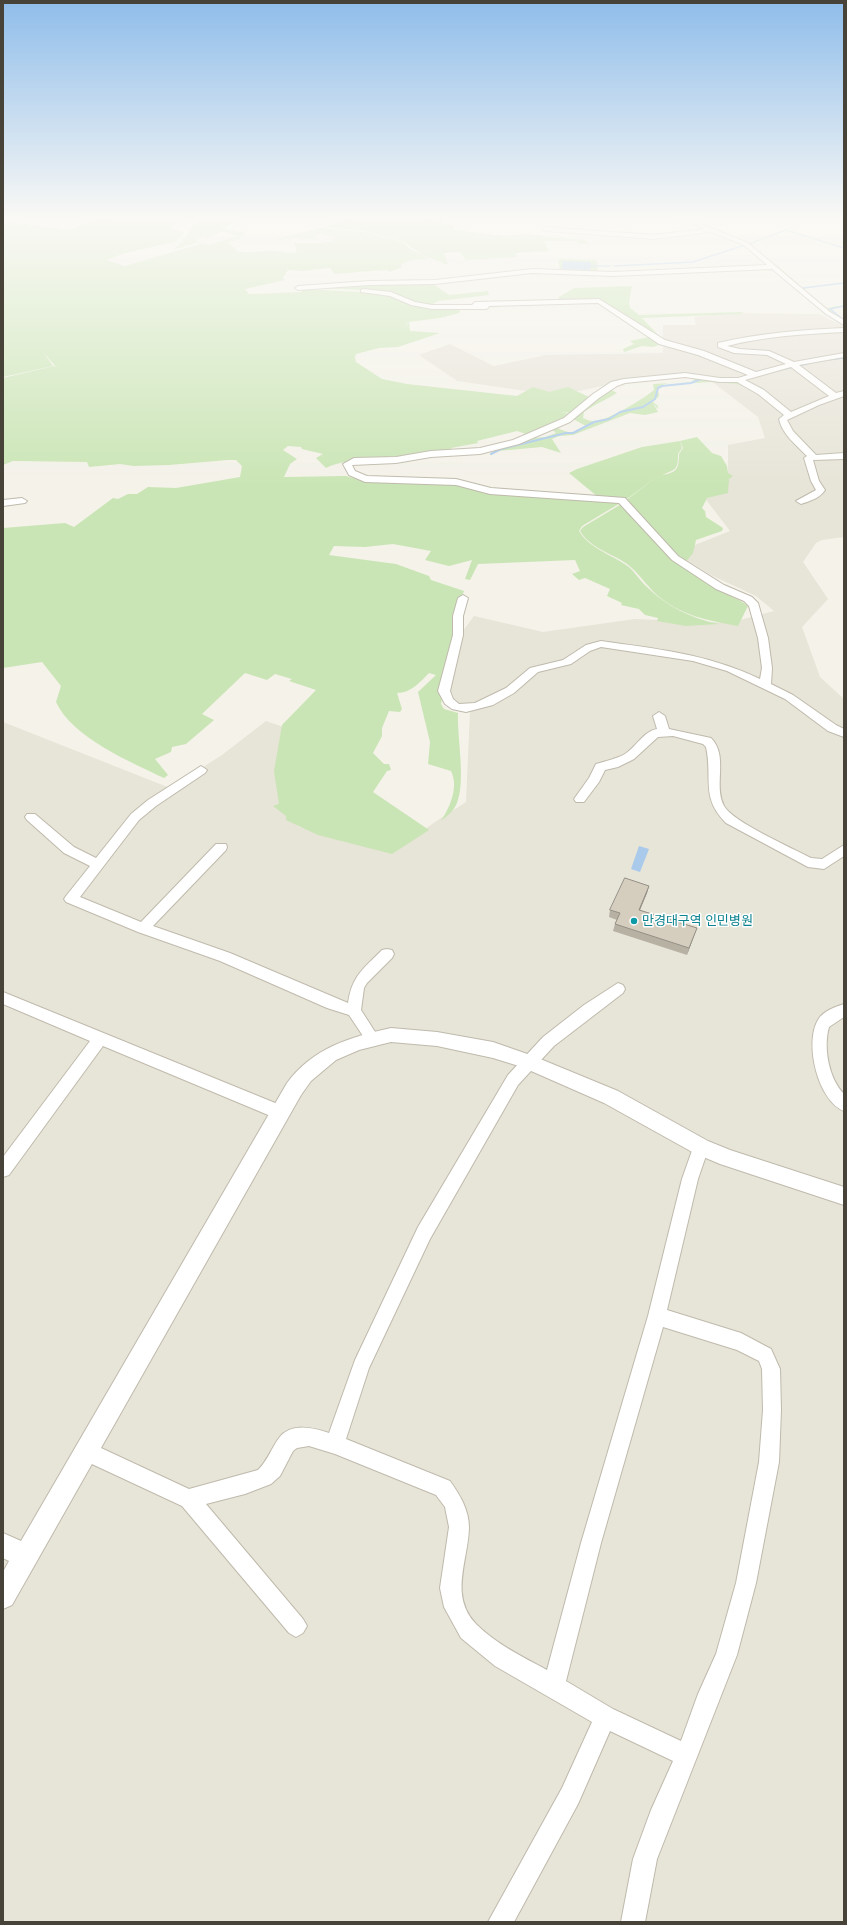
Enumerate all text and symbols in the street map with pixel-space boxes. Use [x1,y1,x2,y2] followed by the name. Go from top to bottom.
[642,913,753,929] place label: 만경대구역 인민병원
[629,916,639,926] marker: 만경대구역 인민병원

